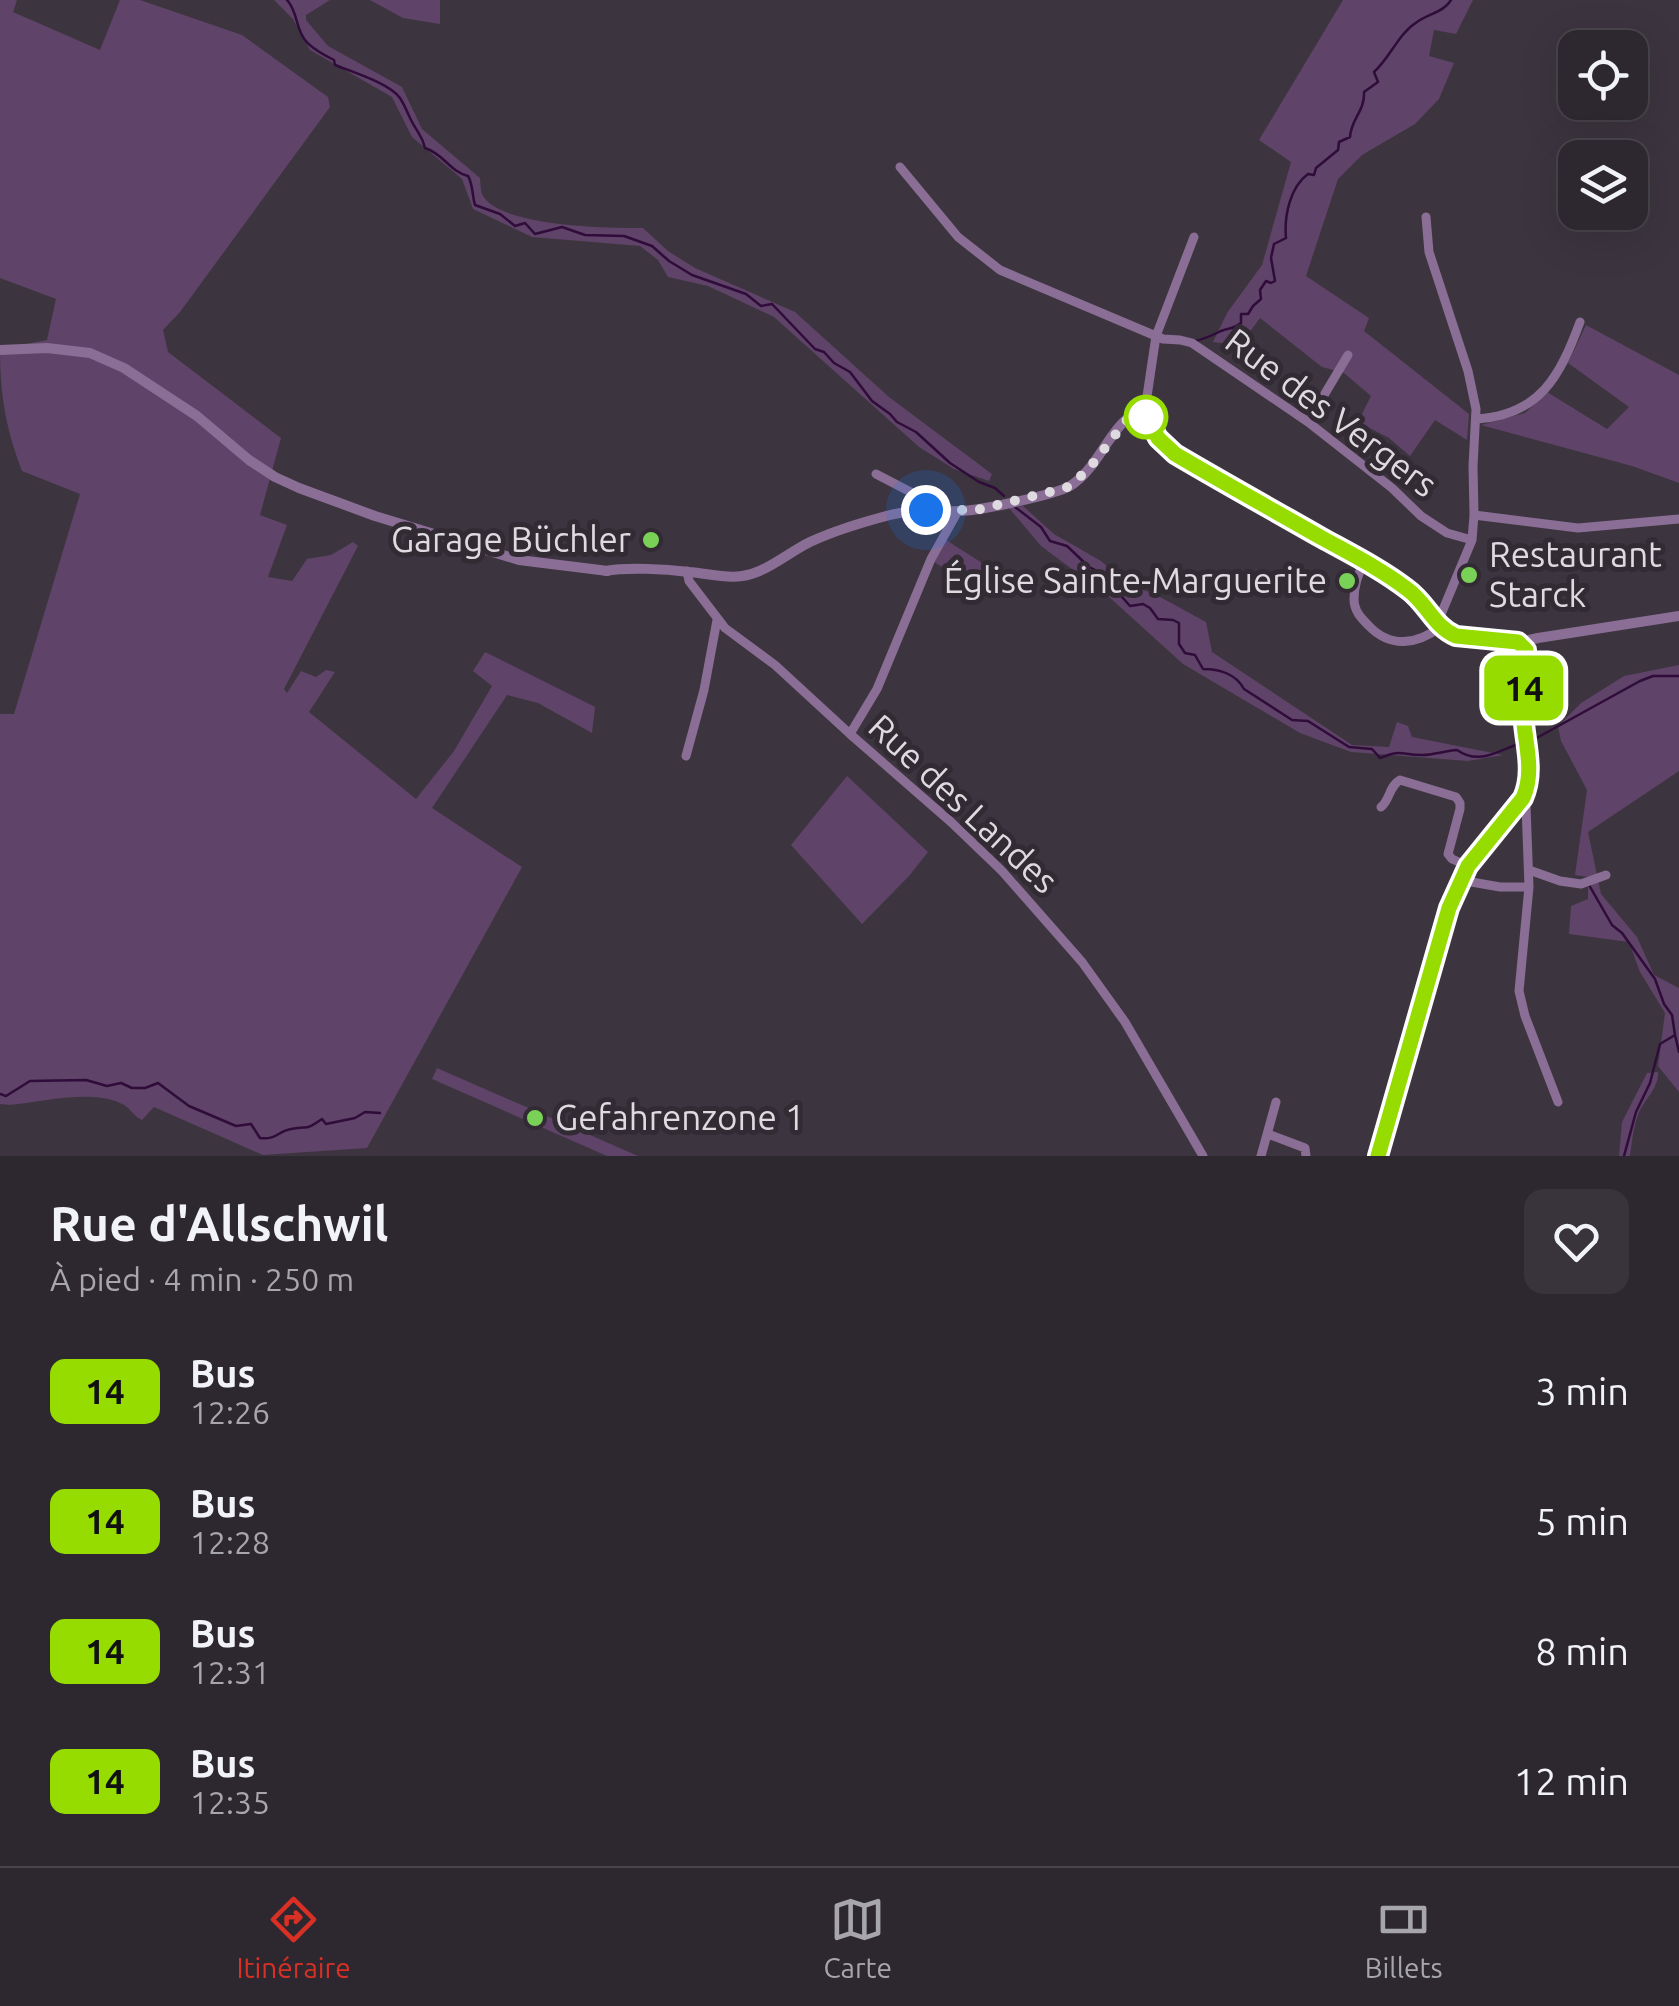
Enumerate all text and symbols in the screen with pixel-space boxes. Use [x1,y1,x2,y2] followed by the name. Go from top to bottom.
[1558,30,1648,230] map controls
[1558,30,1648,120] button: locate
[1558,140,1648,230] button: layers
[1218,320,1445,504] street label: Rue des Vergers
[1125,396,1167,438] unlabelled marker
[901,485,951,535] your location
[391,519,631,559] place label: Garage Büchler
[640,529,662,551] marker: Garage Büchler
[1489,534,1662,614] place label: Restaurant Starck
[944,559,1327,600] place label: Église Sainte-Marguerite
[1458,564,1480,586] marker: Restaurant Starck
[1336,570,1358,592] marker: Église Sainte-Marguerite
[1479,656,1569,720] line badge: 14
[1504,668,1544,708] text: 14
[861,706,1066,901] street label: Rue des Landes
[555,1097,805,1137] place label: Gefahrenzone 1
[524,1107,546,1129] marker: Gefahrenzone 1
[1524,1189,1629,1294] button: heart
[50,1196,388,1250] text: Rue d'Allschwil
[50,1261,354,1297] text: À pied · 4 min · 250 m
[190,1352,255,1394] text: Bus
[1535,1370,1629,1412] text: 3 min
[85,1371,125,1411] text: 14
[190,1394,270,1430] text: 12:26
[190,1482,255,1524] text: Bus
[1535,1500,1629,1542] text: 5 min
[85,1501,125,1541] text: 14
[190,1524,270,1560] text: 12:28
[190,1612,255,1654] text: Bus
[1535,1630,1629,1672] text: 8 min
[85,1631,125,1671] text: 14
[190,1654,270,1690] text: 12:31
[190,1742,255,1784] text: Bus
[1514,1760,1629,1802] text: 12 min
[85,1761,125,1801] text: 14
[190,1784,270,1820] text: 12:35
[236,1892,351,1983] tab: Itinéraire
[823,1892,892,1983] tab: Carte
[1365,1892,1443,1983] tab: Billets

